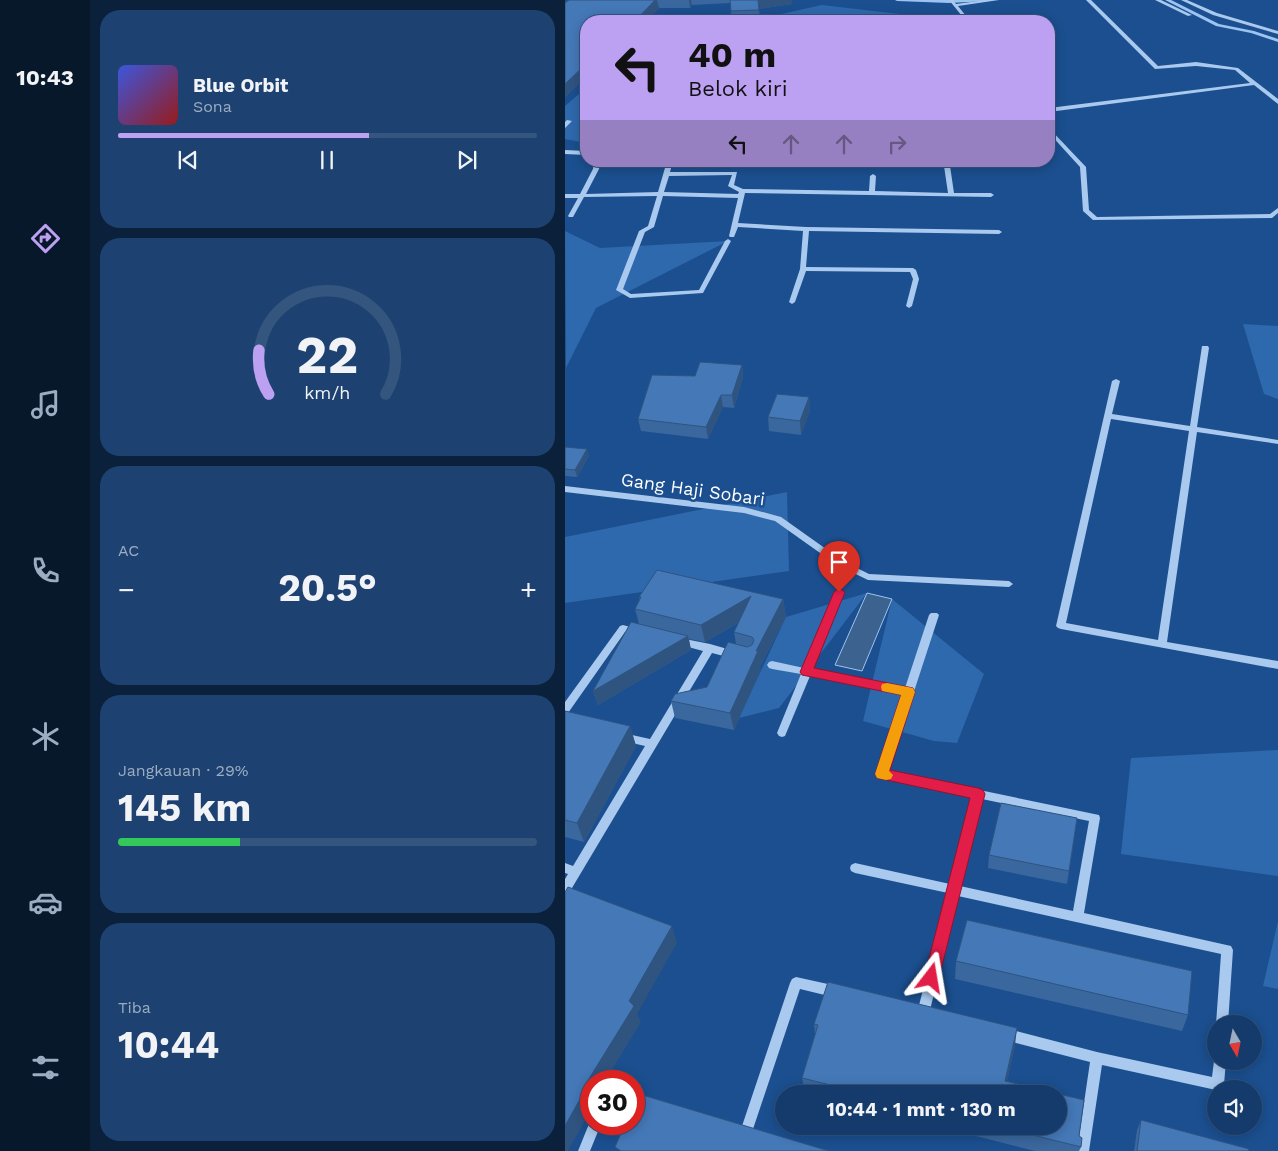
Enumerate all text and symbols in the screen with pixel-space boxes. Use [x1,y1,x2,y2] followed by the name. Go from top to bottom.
[688,34,776,76] text: 40 m
[605,35,670,100] icon: left
[16,65,74,90] text: 10:43
[193,74,288,97] text: Blue Orbit
[688,76,788,101] text: Belok kiri
[193,97,232,116] text: Sona
[724,130,752,158] icon: left
[777,130,805,158] icon: ahead
[830,130,858,158] icon: ahead
[883,130,911,158] icon: right
[174,146,202,174] icon: previous
[313,146,341,174] icon: pause
[453,146,481,174] icon: next
[28,221,63,256] icon: directions
[297,325,358,386] text: 22
[304,382,351,403] text: km/h
[28,387,63,422] icon: music
[620,469,766,509] street label: Gang Haji Sobari
[118,541,139,560] text: AC
[818,541,860,592] pin
[825,548,853,576] icon: arrive
[28,553,63,588] icon: phone
[278,566,377,610] text: 20.5°
[118,573,135,606] text: −
[520,573,537,606] text: +
[28,719,63,754] icon: climate
[118,761,248,780] text: Jangkauan · 29%
[118,786,251,830] text: 145 km
[28,885,63,920] icon: car
[904,951,956,1003] position arrow
[118,998,151,1017] text: Tiba
[1207,1015,1263,1070] north arrow
[1207,1015,1262,1135] map controls
[118,1023,219,1067] text: 10:44
[28,1050,63,1085] icon: filters
[580,1070,645,1135] speed limit sign: 30
[1207,1080,1262,1135] button: sound
[826,1098,1016,1121] text: 10:44 · 1 mnt · 130 m

